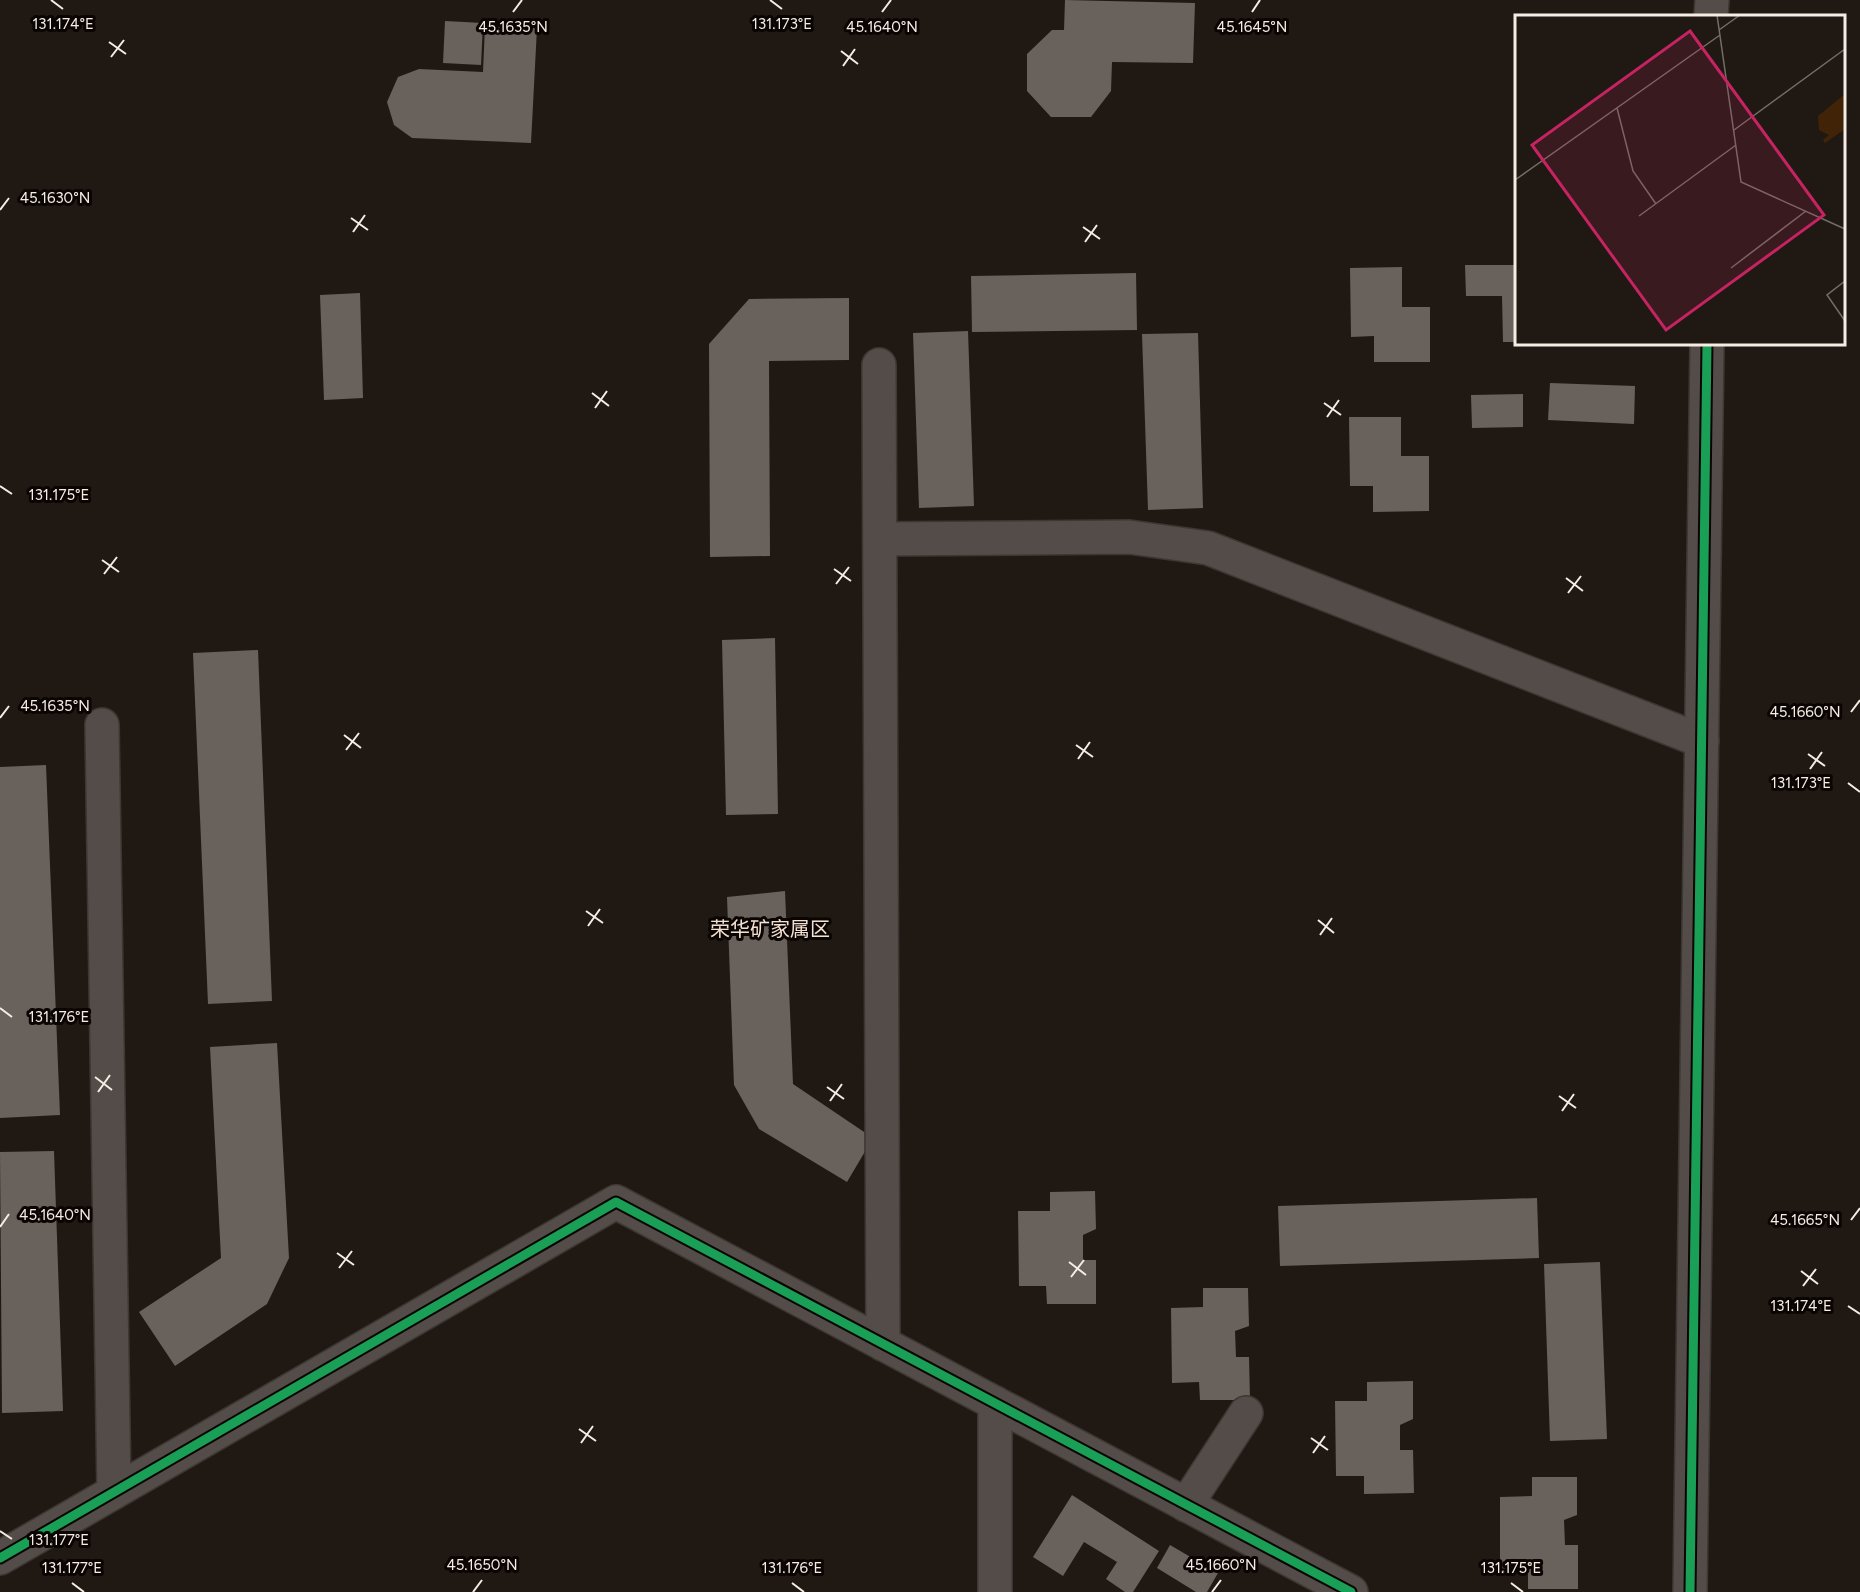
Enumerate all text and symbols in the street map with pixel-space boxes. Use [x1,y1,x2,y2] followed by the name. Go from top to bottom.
[32,15,94,33] text: 131.174°E
[752,15,812,33] text: 131.173°E
[1515,15,1845,345] inset map
[478,18,548,36] text: 45.1635°N
[846,18,918,36] text: 45.1640°N
[1217,18,1287,36] text: 45.1645°N
[20,189,90,207] text: 45.1630°N
[29,486,89,504] text: 131.175°E
[20,697,90,715] text: 45.1635°N
[1770,703,1841,721] text: 45.1660°N
[1771,774,1831,792] text: 131.173°E
[710,917,830,941] district label: 荣华矿家属区
[29,1008,89,1026] text: 131.176°E
[19,1206,91,1224] text: 45.1640°N
[1770,1211,1840,1229] text: 45.1665°N
[1770,1297,1832,1315] text: 131.174°E
[29,1531,89,1549] text: 131.177°E
[446,1556,518,1574] text: 45.1650°N
[1186,1556,1257,1574] text: 45.1660°N
[42,1559,102,1577] text: 131.177°E
[762,1559,822,1577] text: 131.176°E
[1481,1559,1541,1577] text: 131.175°E

